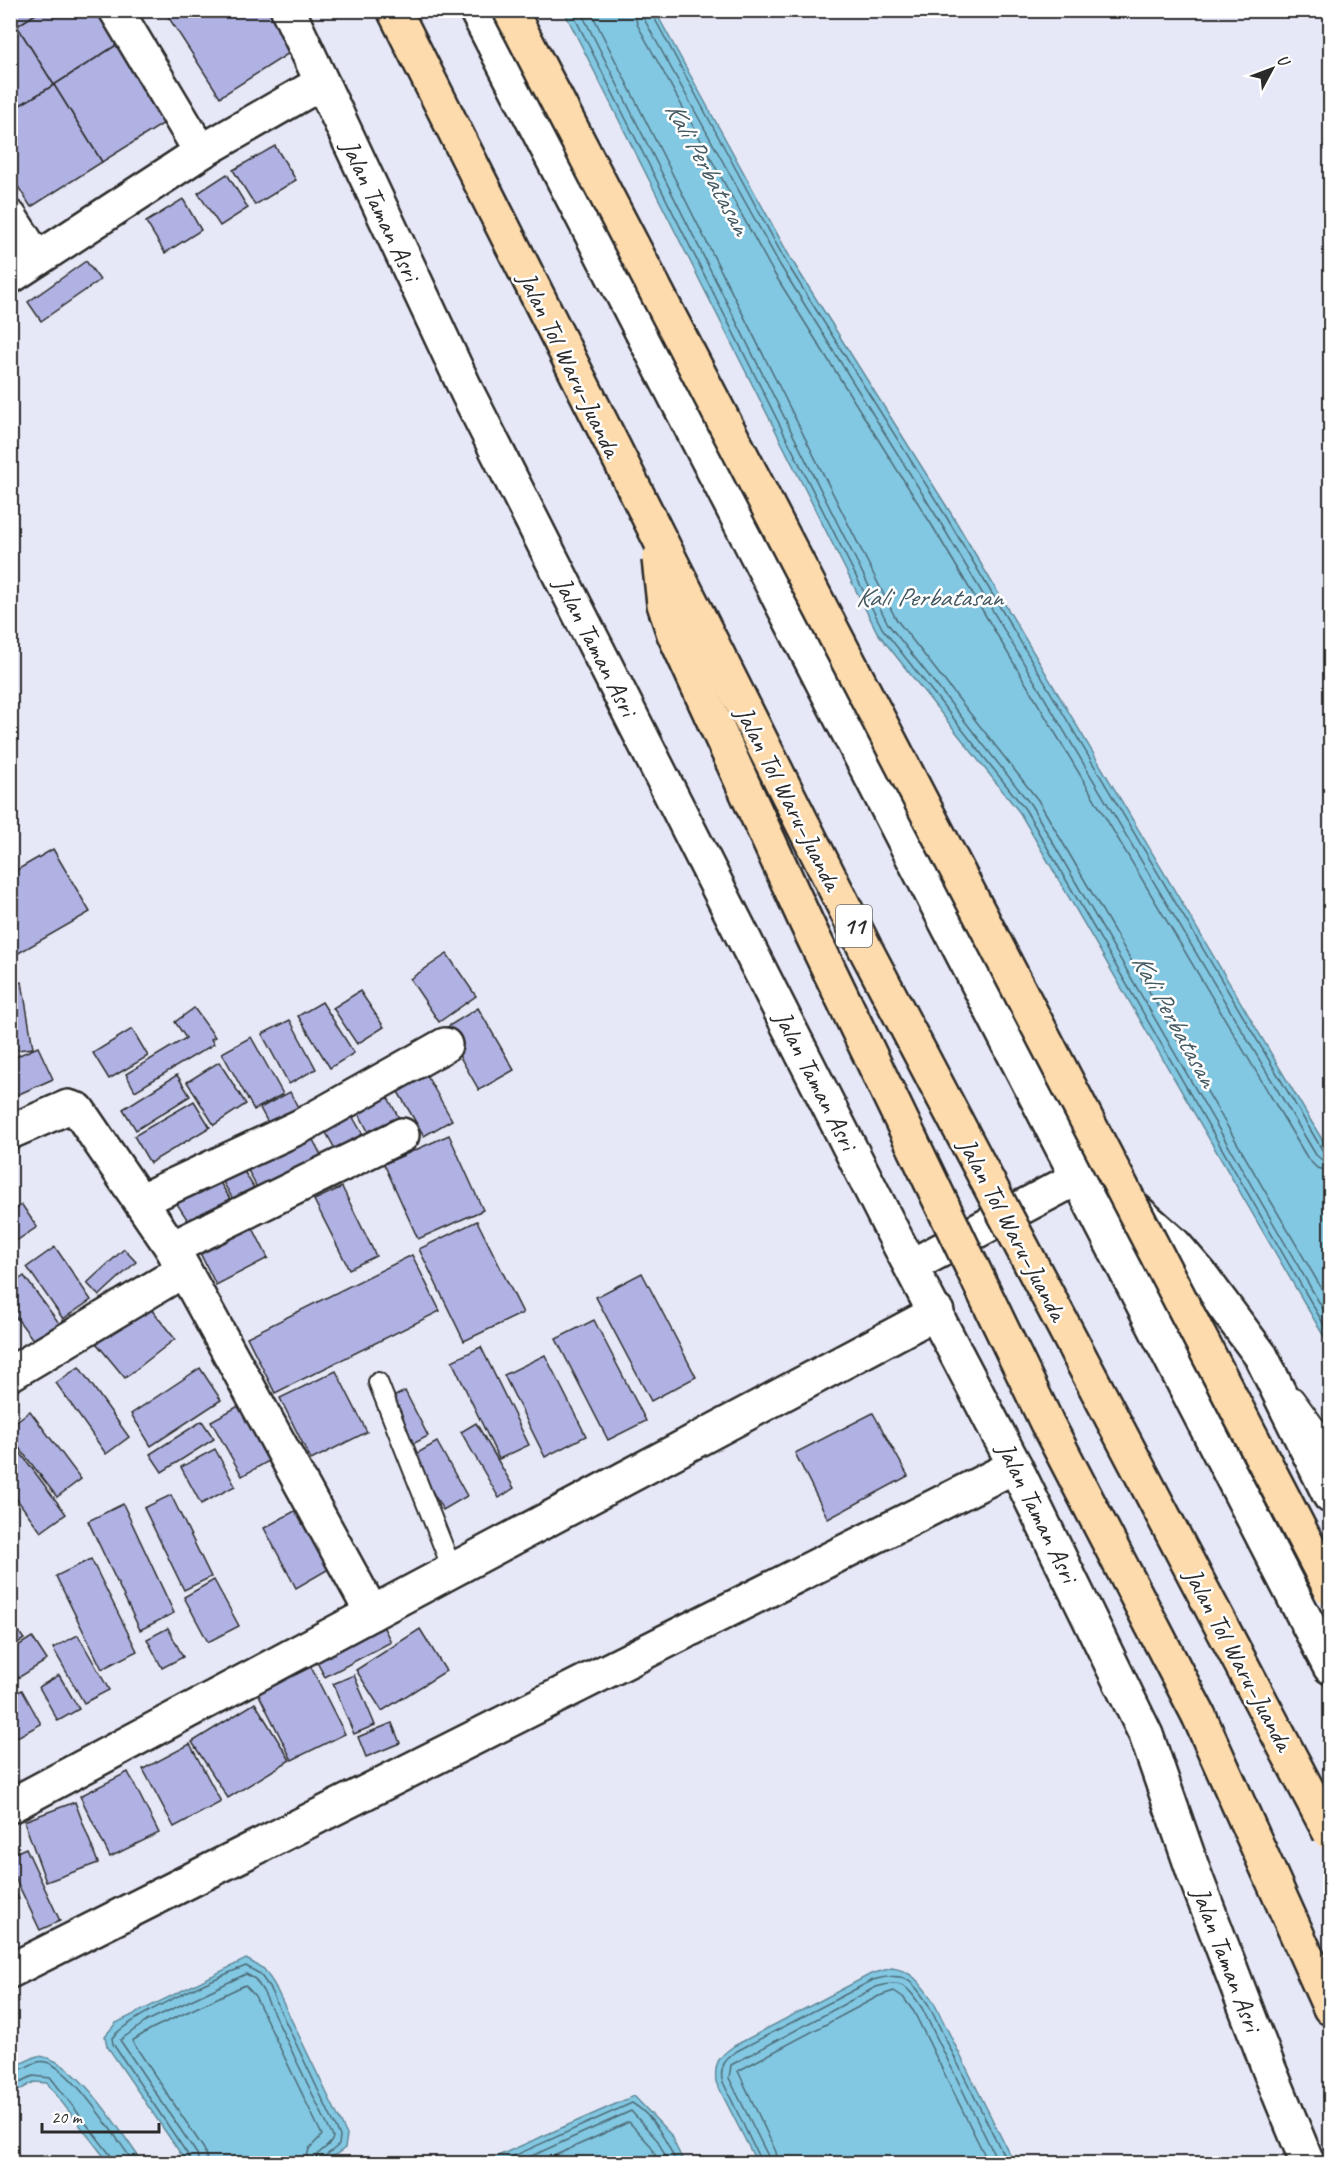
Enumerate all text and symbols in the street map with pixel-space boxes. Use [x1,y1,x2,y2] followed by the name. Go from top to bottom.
[1242,39,1302,99] north arrow
[1272,50,1295,72] text: U
[658,96,760,243] water label: Kali Perbatasan
[333,133,429,289] street label: Jalan Taman Asri
[510,264,630,464] street label: Jalan Tol Waru–Juanda
[545,569,646,724] street label: Jalan Taman Asri
[856,580,1005,614] water label: Kali Perbatasan
[727,699,850,898] street label: Jalan Tol Waru–Juanda
[836,905,872,947] road number: 11
[1125,948,1227,1095] water label: Kali Perbatasan
[765,1003,866,1158] street label: Jalan Taman Asri
[950,1131,1076,1328] street label: Jalan Tol Waru–Juanda
[989,1435,1087,1591] street label: Jalan Taman Asri
[1176,1561,1302,1758] street label: Jalan Tol Waru–Juanda
[1183,1880,1270,2039] street label: Jalan Taman Asri
[42,2096,159,2134] scale bar
[51,2106,84,2128] text: 20 m

